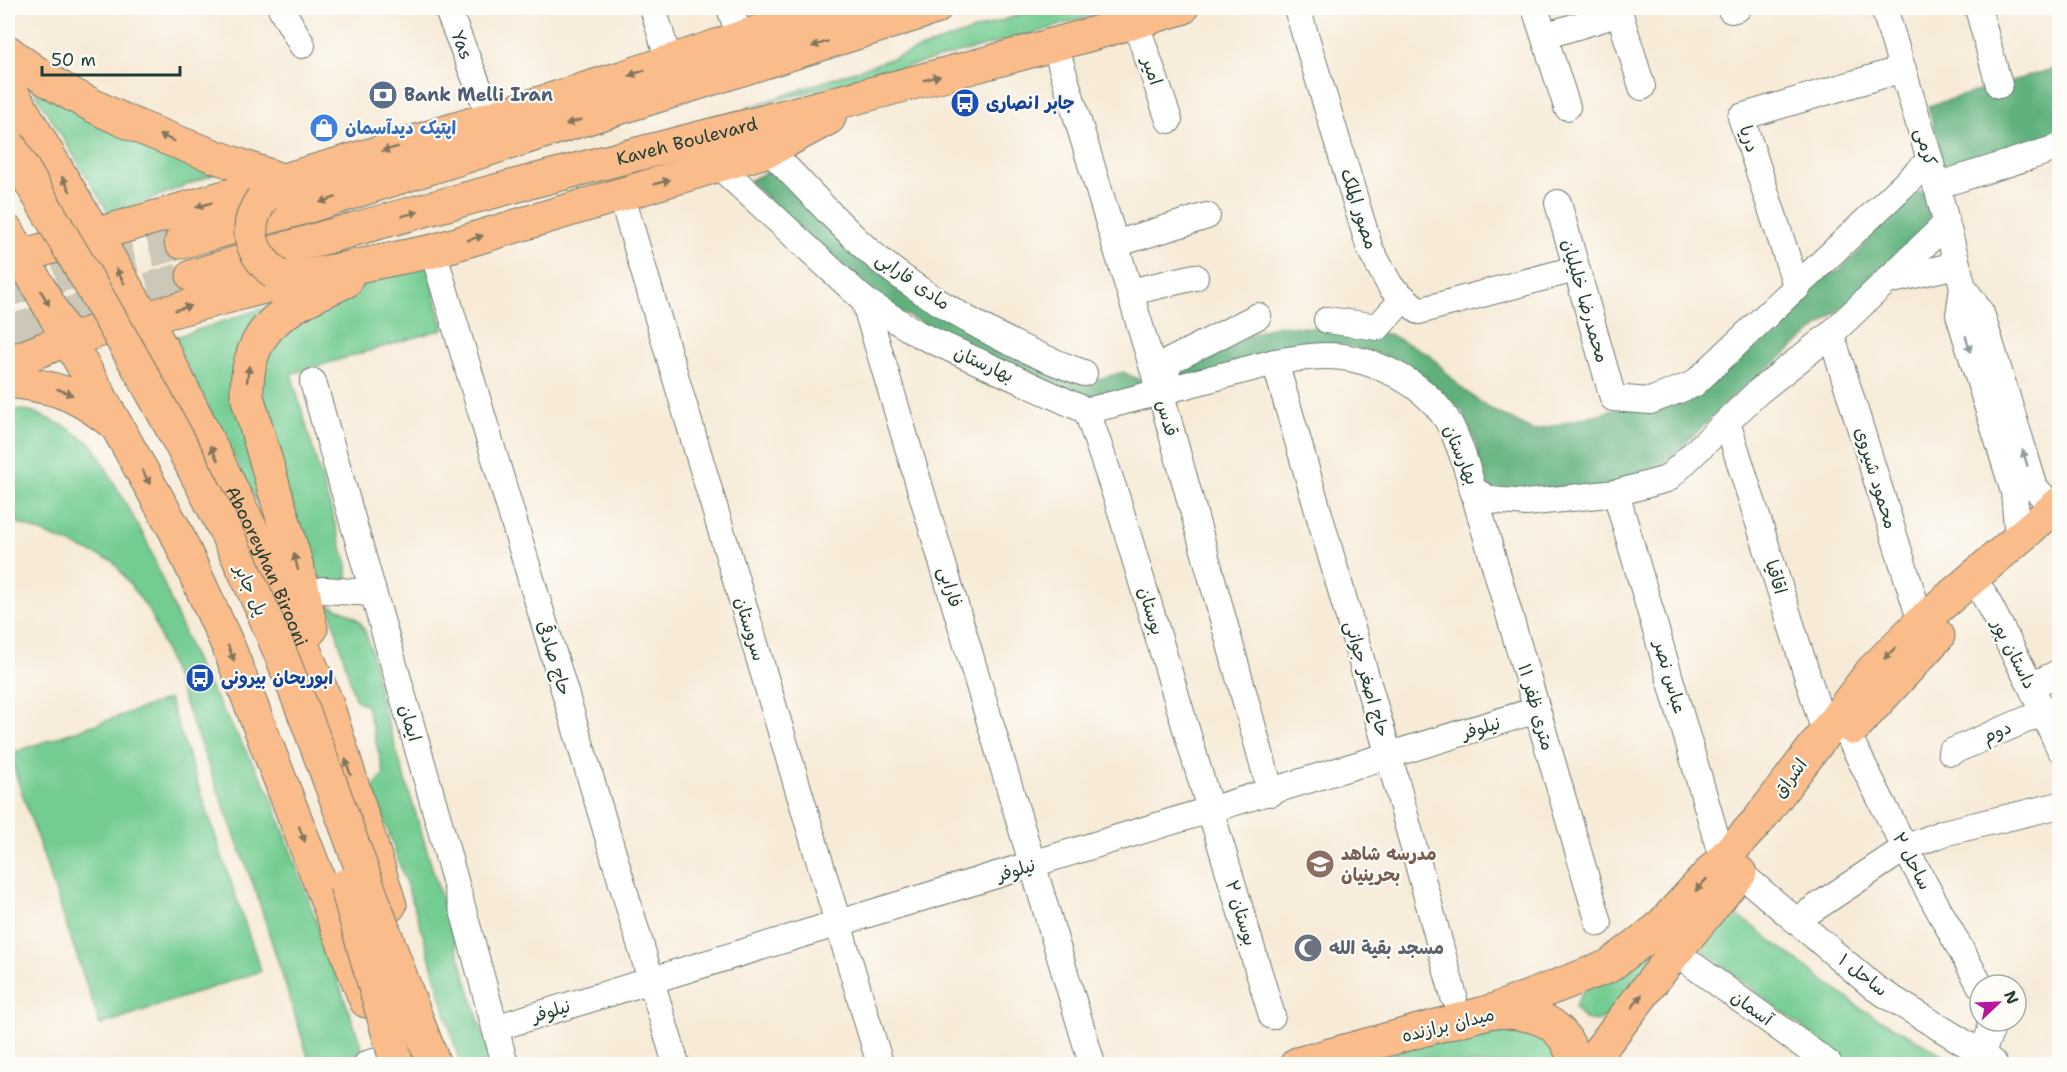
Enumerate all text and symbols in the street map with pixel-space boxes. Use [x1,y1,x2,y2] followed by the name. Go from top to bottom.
[445,27,478,63] street label: Yas
[42,39,180,77] scale bar
[811,40,829,49] one-way arrow
[51,48,96,72] text: 50 m
[1135,52,1168,88] street label: امیر
[628,68,646,78] one-way arrow
[923,72,942,82] one-way arrow
[367,79,399,111] bank icon: Bank Melli Iran
[404,83,553,107] place label: Bank Melli Iran
[949,87,981,119] bus stop icon: جابر انصاری
[986,91,1075,115] place label: جابر انصاری
[308,112,340,144] shop icon: اپتیک دیدآسمان
[614,112,760,171] street label: Kaveh Boulevard
[345,116,456,140] place label: اپتیک دیدآسمان
[565,118,583,128] one-way arrow
[1733,123,1765,155] street label: دریا
[1909,125,1943,169] street label: کرمی
[158,133,176,143] one-way arrow
[381,144,400,154] one-way arrow
[1335,166,1383,252] street label: مصور الملک
[61,175,71,192] one-way arrow
[653,177,671,186] one-way arrow
[319,196,337,206] one-way arrow
[195,201,213,210] one-way arrow
[402,209,420,218] one-way arrow
[466,233,484,242] one-way arrow
[1556,236,1614,366] street label: محمدرضا خلیلیان
[871,247,955,315] street label: مادی فارابی
[115,267,125,284] one-way arrow
[40,289,50,306] one-way arrow
[174,302,193,312] one-way arrow
[1964,335,1973,353] one-way arrow
[950,340,1018,388] street label: بهارستان
[243,364,253,383] one-way arrow
[56,387,74,397] one-way arrow
[1150,397,1184,439] street label: قدس
[1438,421,1484,489] street label: بهارستان
[1849,424,1903,532] street label: محمود شیروی
[209,444,219,461] one-way arrow
[2020,449,2030,467] one-way arrow
[141,469,151,486] one-way arrow
[220,482,313,650] street label: Abooreyhan Birooni
[290,553,300,571] one-way arrow
[1759,557,1793,597] street label: اقاقیا
[228,559,273,620] street label: پل جابر
[932,564,968,610] street label: فارابی
[1132,584,1170,638] street label: بوستان
[729,594,771,664] street label: سروستان
[1985,613,2042,693] street label: داستان پور
[531,618,577,698] street label: حاج صادقی
[1339,618,1395,740] street label: حاج اصغر جوانی
[1648,636,1692,716] street label: عباس نصر
[227,644,236,662] one-way arrow
[1884,646,1898,660] one-way arrow
[1512,661,1560,753] street label: ۱۱ متری ظفر
[184,662,216,694] bus stop icon: ابوریحان بیرونی
[221,666,333,690] place label: ابوریحان بیرونی
[393,702,427,744] street label: ایمان
[1457,711,1503,746] street label: نیلوفر
[1979,715,2016,751] street label: دوم
[1767,753,1813,803] street label: اشراق
[342,758,352,776] one-way arrow
[297,826,307,844] one-way arrow
[1887,828,1937,894] street label: ساحل ۲
[1341,842,1437,887] place label: مدرسه شاهد بحرینیان
[1304,848,1336,880] school or university icon: مدرسه شاهد بحرینیان
[992,853,1038,888] street label: نیلوفر
[1220,877,1262,949] street label: بوستان ۲
[1695,877,1708,892] one-way arrow
[1292,932,1324,964] mosque icon: مسجد بقیة الله
[1329,936,1444,960] place label: مسجد بقیة الله
[1833,948,1893,1002] street label: ساحل ۱
[1968,973,2028,1033] north arrow
[1726,985,1779,1032] street label: آسمان
[1999,987,2023,1007] text: N
[527,994,573,1029] street label: نیلوفر
[1631,994,1643,1009] one-way arrow
[1399,1002,1497,1048] street label: میدان برازنده

